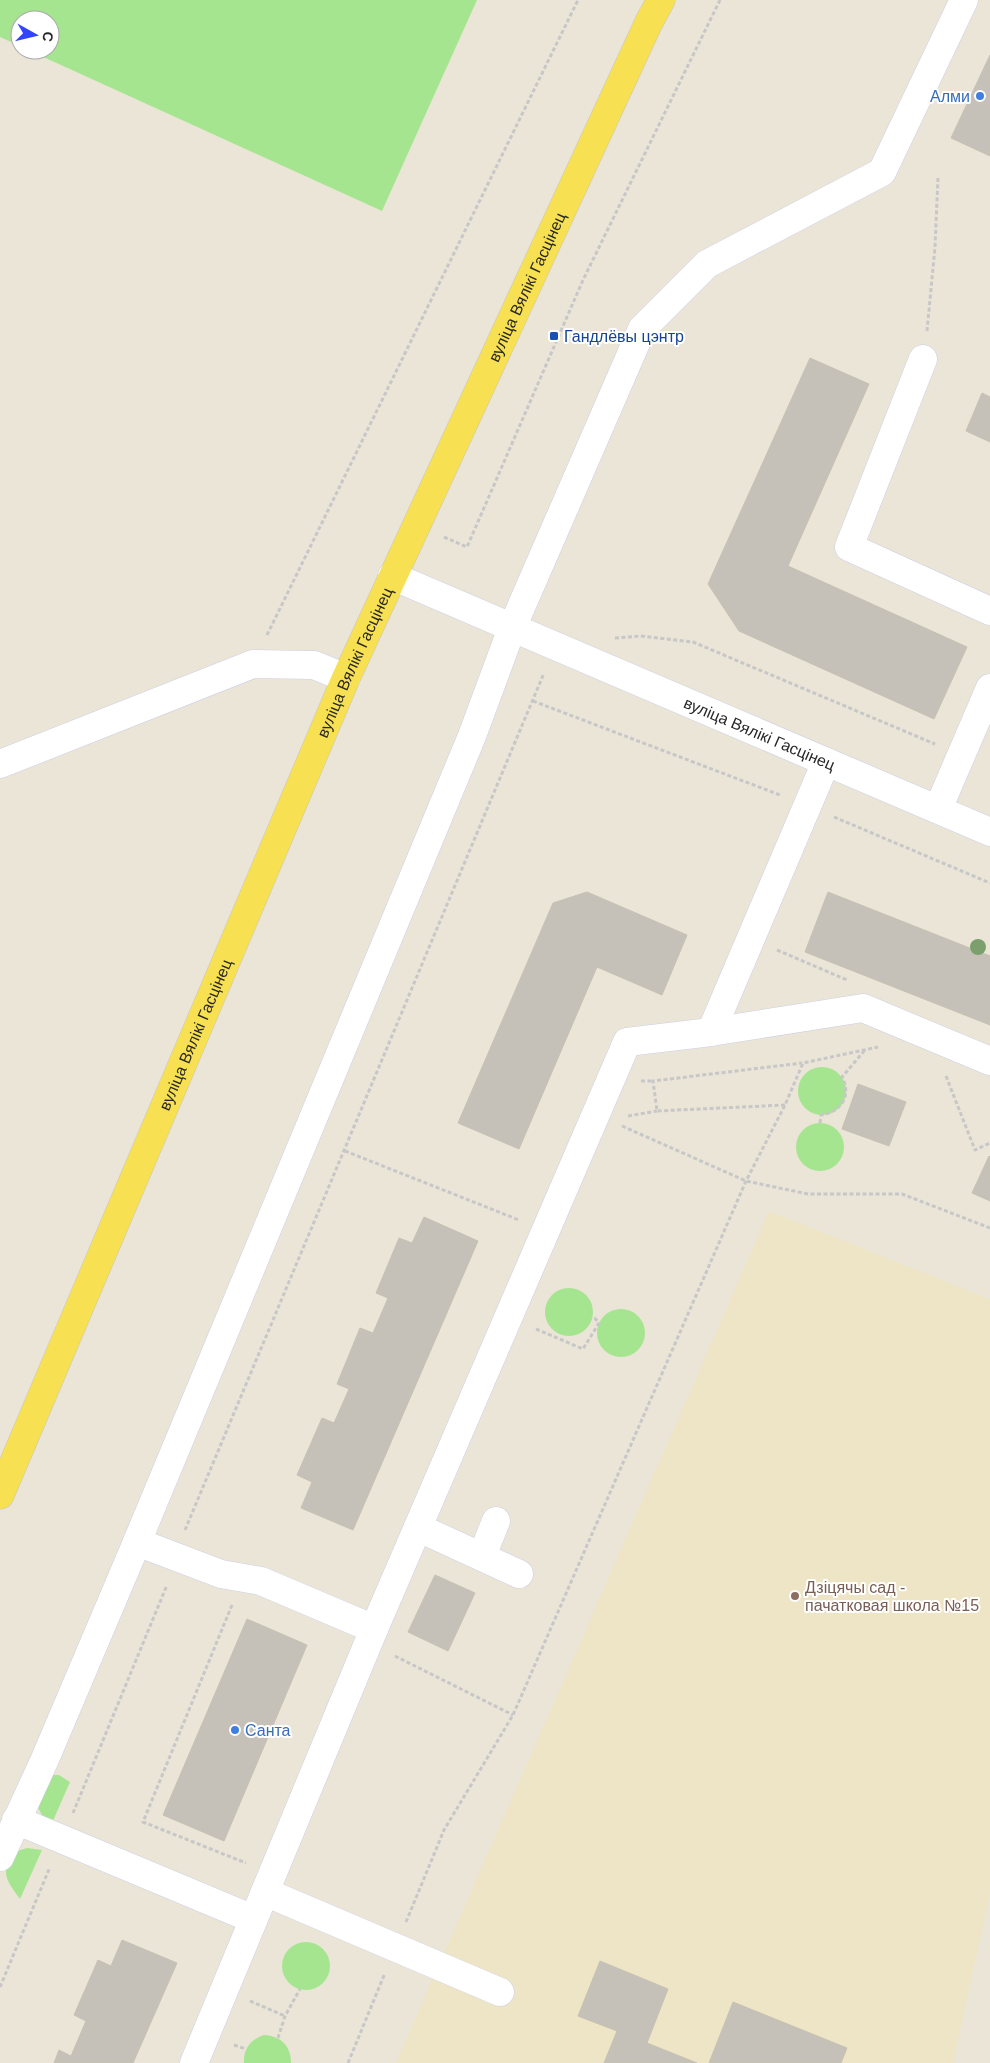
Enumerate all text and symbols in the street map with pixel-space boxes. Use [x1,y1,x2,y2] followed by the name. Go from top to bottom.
[10,10,60,60] north arrow
[39,31,57,43] text: С
[930,88,970,105] place label: Алми
[974,90,986,102] marker: Алми
[485,210,568,364] street label: вуліца Вялікі Гасцінец
[564,328,684,345] place label: Гандлёвы цэнтр
[548,330,560,342] marker: Гандлёвы цэнтр
[313,584,395,740] street label: вуліца Вялікі Гасцінец
[682,694,838,773] street label: вуліца Вялікі Гасцінец
[155,956,235,1113] street label: вуліца Вялікі Гасцінец
[805,1579,979,1614] place label: Дзіцячы сад - пачатковая школа №15
[789,1590,801,1602] marker: Дзіцячы сад - пачатковая школа №15
[245,1722,291,1739] place label: Санта
[229,1724,241,1736] marker: Санта

